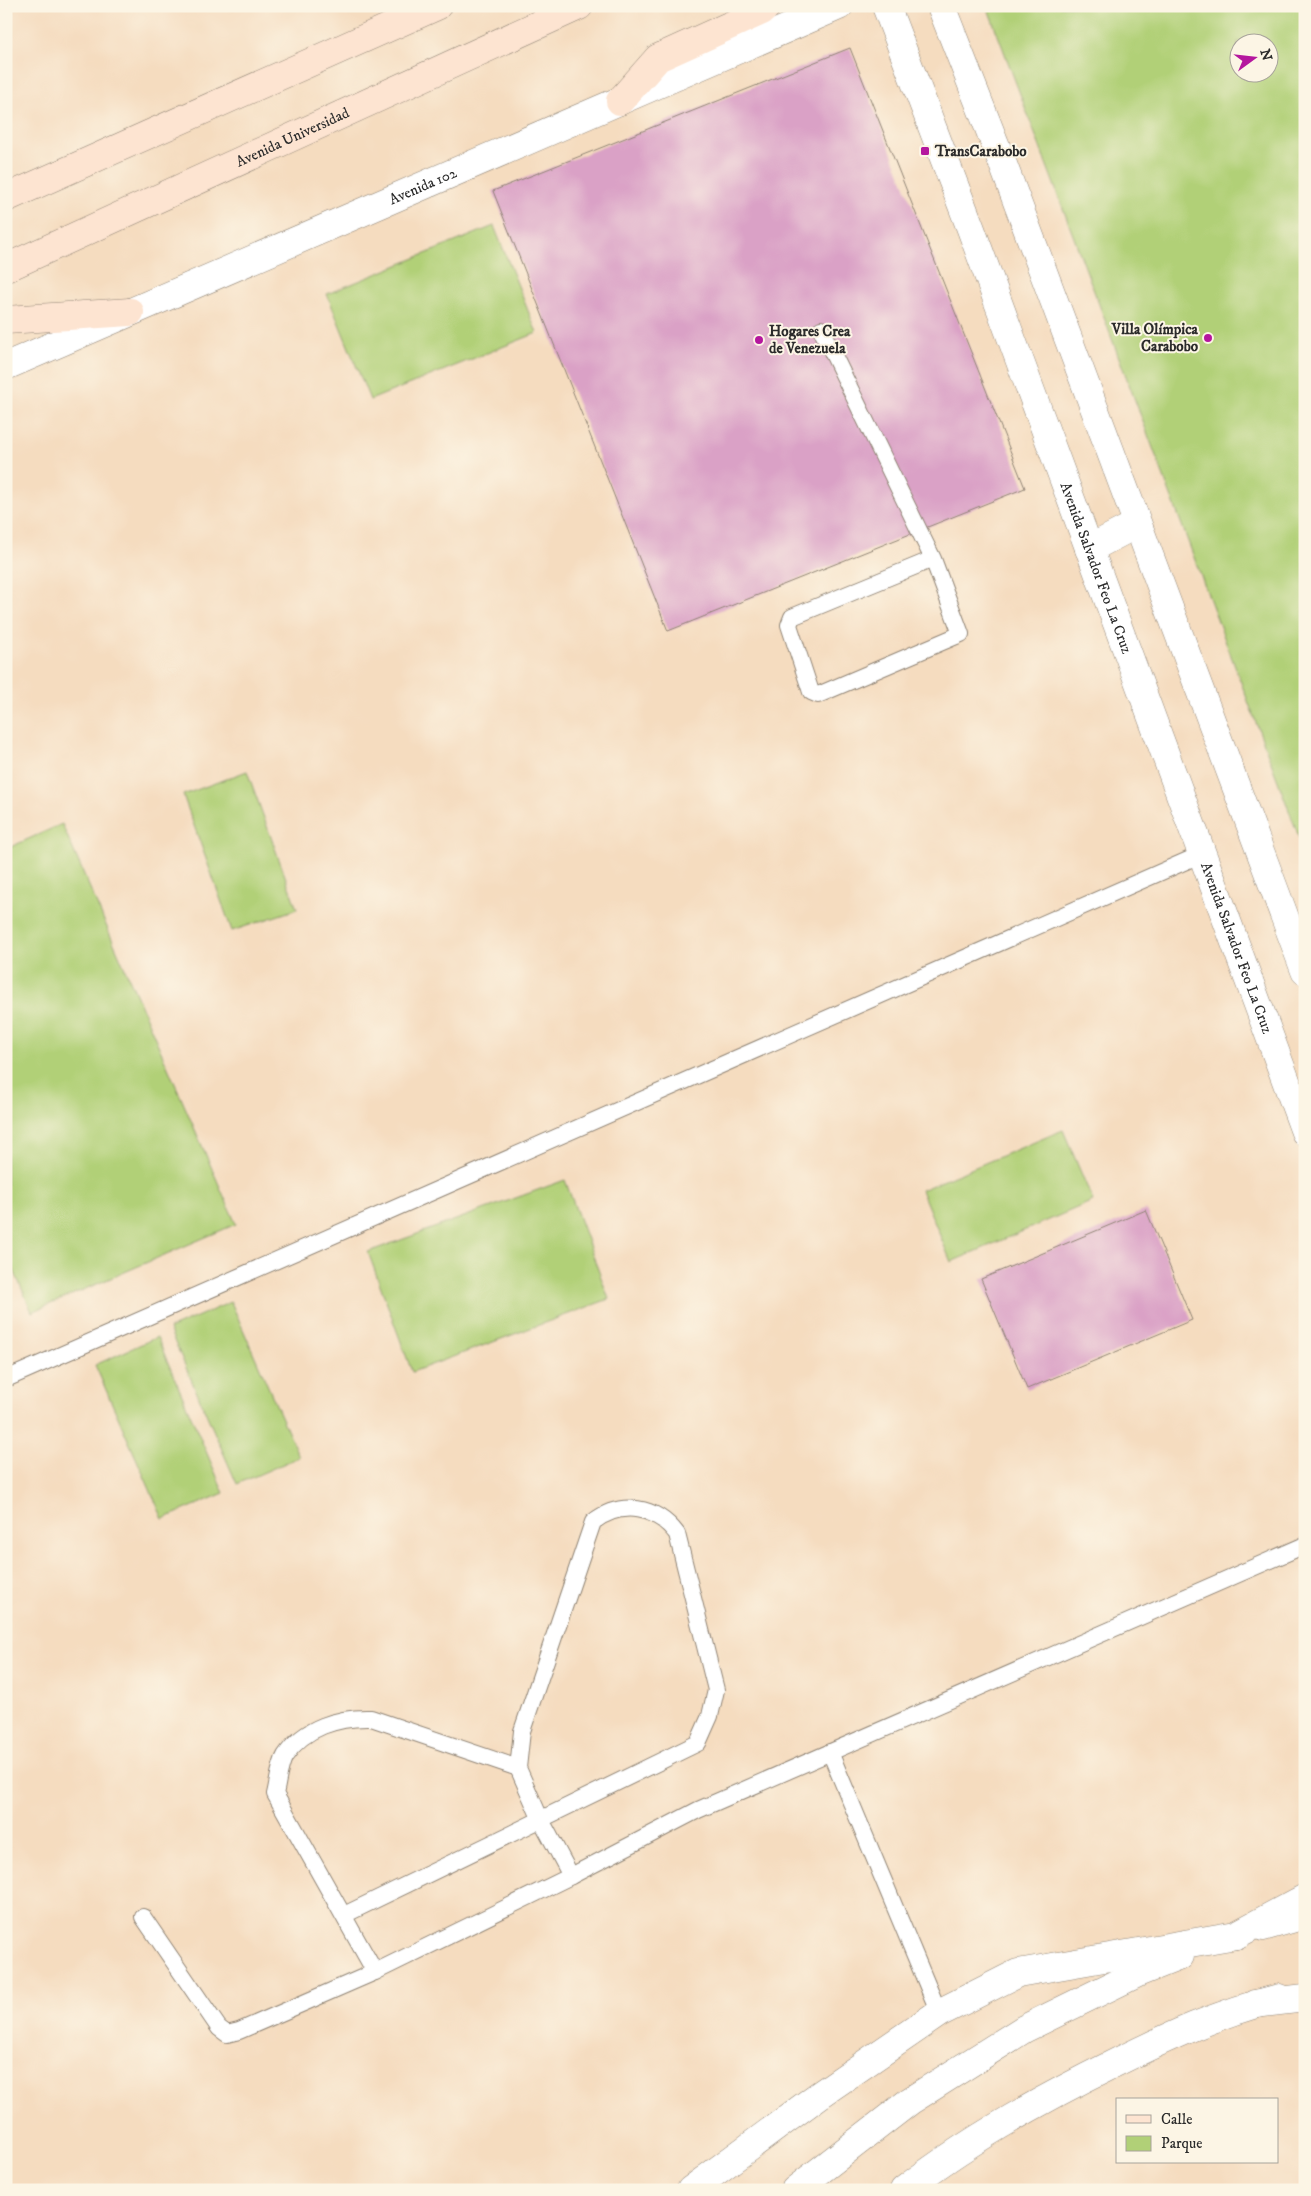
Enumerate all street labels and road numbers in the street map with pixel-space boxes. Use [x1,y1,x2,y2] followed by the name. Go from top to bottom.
[233,103,353,171] street label: Avenida Universidad
[386,163,460,209] street label: Avenida 102
[1056,480,1137,657] street label: Avenida Salvador Feo La Cruz
[1196,859,1277,1037] street label: Avenida Salvador Feo La Cruz

